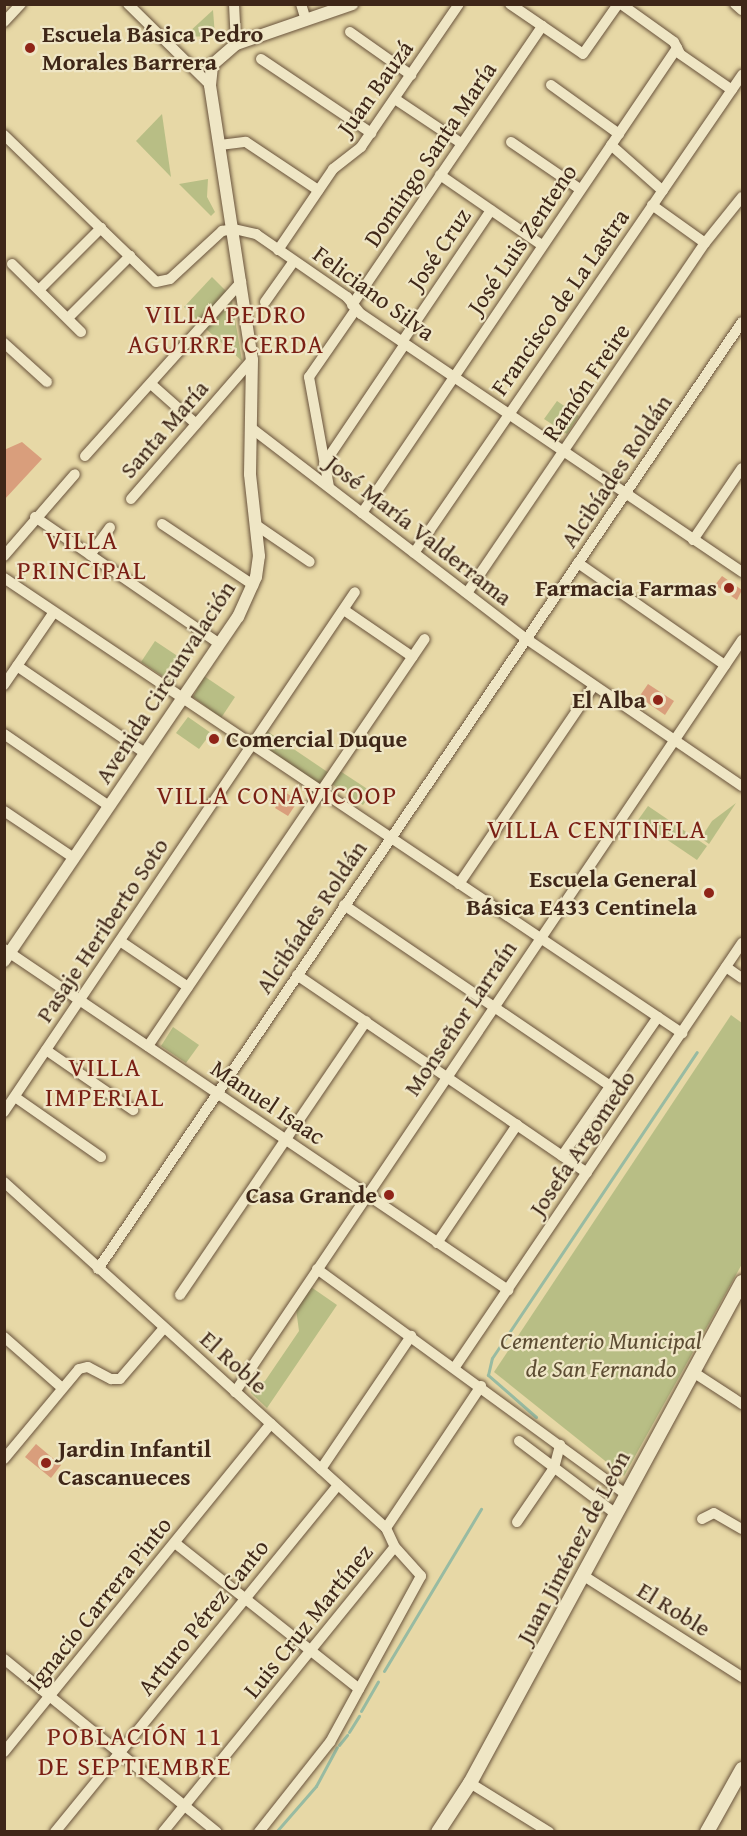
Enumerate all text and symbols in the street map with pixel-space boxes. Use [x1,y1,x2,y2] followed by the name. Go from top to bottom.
[42,20,263,76] place label: Escuela Básica Pedro Morales Barrera
[331,35,419,141] street label: Juan Bauzá
[23,41,37,55] marker: Escuela Básica Pedro Morales Barrera
[357,56,503,252] street label: Domingo Santa María
[461,158,583,320] street label: José Luis Zenteno
[401,203,477,295] street label: José Cruz
[485,203,635,401] street label: Francisco de La Lastra
[308,239,440,347] street label: Feliciano Silva
[127,298,325,360] district label: VILLA PEDRO AGUIRRE CERDA
[536,318,636,446] street label: Ramón Freire
[114,374,214,484] street label: Santa María
[554,389,678,553] street label: Alcibíades Roldán
[320,448,518,612] street label: José María Valderrama
[17,524,147,586] district label: VILLA PRINCIPAL
[535,574,717,602] place label: Farmacia Farmas
[89,575,241,789] street label: Avenida Circunvalación
[722,581,736,595] marker: Farmacia Farmas
[572,686,646,714] place label: El Alba
[651,693,665,707] marker: El Alba
[226,725,407,753] place label: Comercial Duque
[207,732,221,746] marker: Comercial Duque
[156,779,398,811] district label: VILLA CONAVICOOP
[487,813,707,845] district label: VILLA CENTINELA
[30,832,174,1028] street label: Pasaje Heriberto Soto
[249,835,373,999] street label: Alcibíades Roldán
[466,865,697,921] place label: Escuela General Básica E433 Centinela
[702,886,716,900] marker: Escuela General Básica E433 Centinela
[397,935,523,1101] street label: Monseñor Larraín
[45,1051,165,1112] district label: VILLA IMPERIAL
[206,1053,330,1151] street label: Manuel Isaac
[523,1065,641,1221] street label: Josefa Argomedo
[246,1181,377,1209] place label: Casa Grande
[382,1188,396,1202] marker: Casa Grande
[194,1324,274,1400] street label: El Roble
[500,1327,702,1383] park label: Cementerio Municipal de San Fernando
[58,1435,211,1491] place label: Jardin Infantil Cascanueces
[510,1446,636,1648] street label: Juan Jiménez de León
[39,1456,53,1470] marker: Jardin Infantil Cascanueces
[20,1511,178,1695] street label: Ignacio Carrera Pinto
[131,1533,275,1701] street label: Arturo Pérez Canto
[237,1538,379,1704] street label: Luis Cruz Martínez
[632,1575,716,1643] street label: El Roble
[38,1720,232,1781] district label: POBLACIÓN 11 DE SEPTIEMBRE

